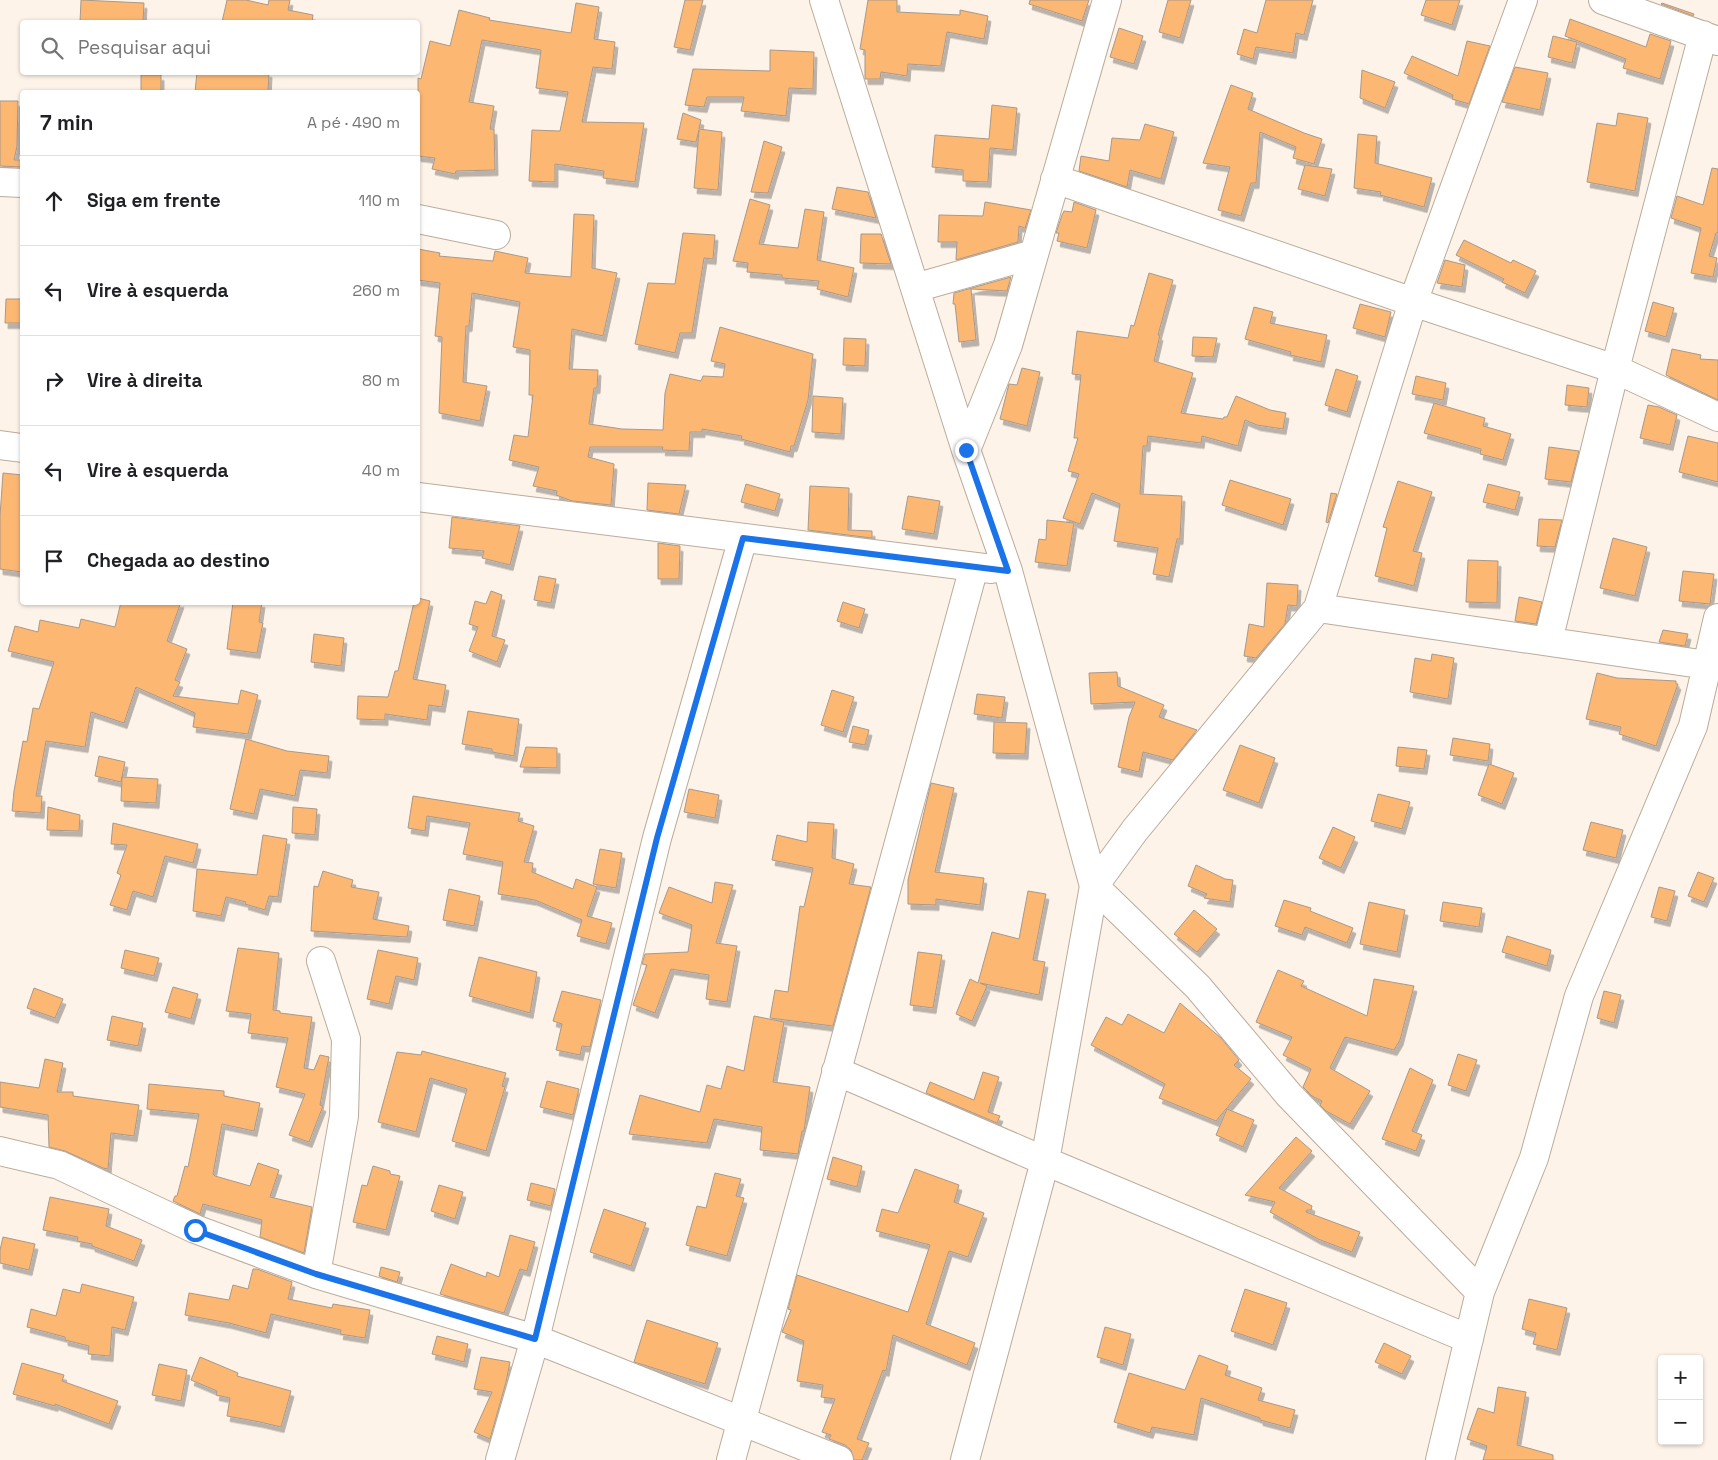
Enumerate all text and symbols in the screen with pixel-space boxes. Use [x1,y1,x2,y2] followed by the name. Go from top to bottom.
[20,20,420,75] search box
[38,34,66,62] icon: search
[78,35,211,60] text: Pesquisar aqui
[40,109,93,136] text: 7 min
[307,112,400,133] text: A pé · 490 m
[40,187,68,215] icon: ahead
[87,188,221,213] text: Siga em frente
[358,190,400,211] text: 110 m
[40,277,68,305] icon: left
[87,278,229,303] text: Vire à esquerda
[352,280,400,301] text: 260 m
[40,367,68,395] icon: right
[87,368,203,393] text: Vire à direita
[362,370,400,391] text: 80 m
[955,439,978,462] route end
[40,457,68,485] icon: left
[87,458,229,483] text: Vire à esquerda
[362,460,400,481] text: 40 m
[40,547,68,575] icon: arrive
[87,548,270,573] text: Chegada ao destino
[184,1219,207,1242] route start
[1658,1355,1703,1445] map controls
[1658,1355,1703,1400] button: +
[1658,1400,1703,1445] button: −

